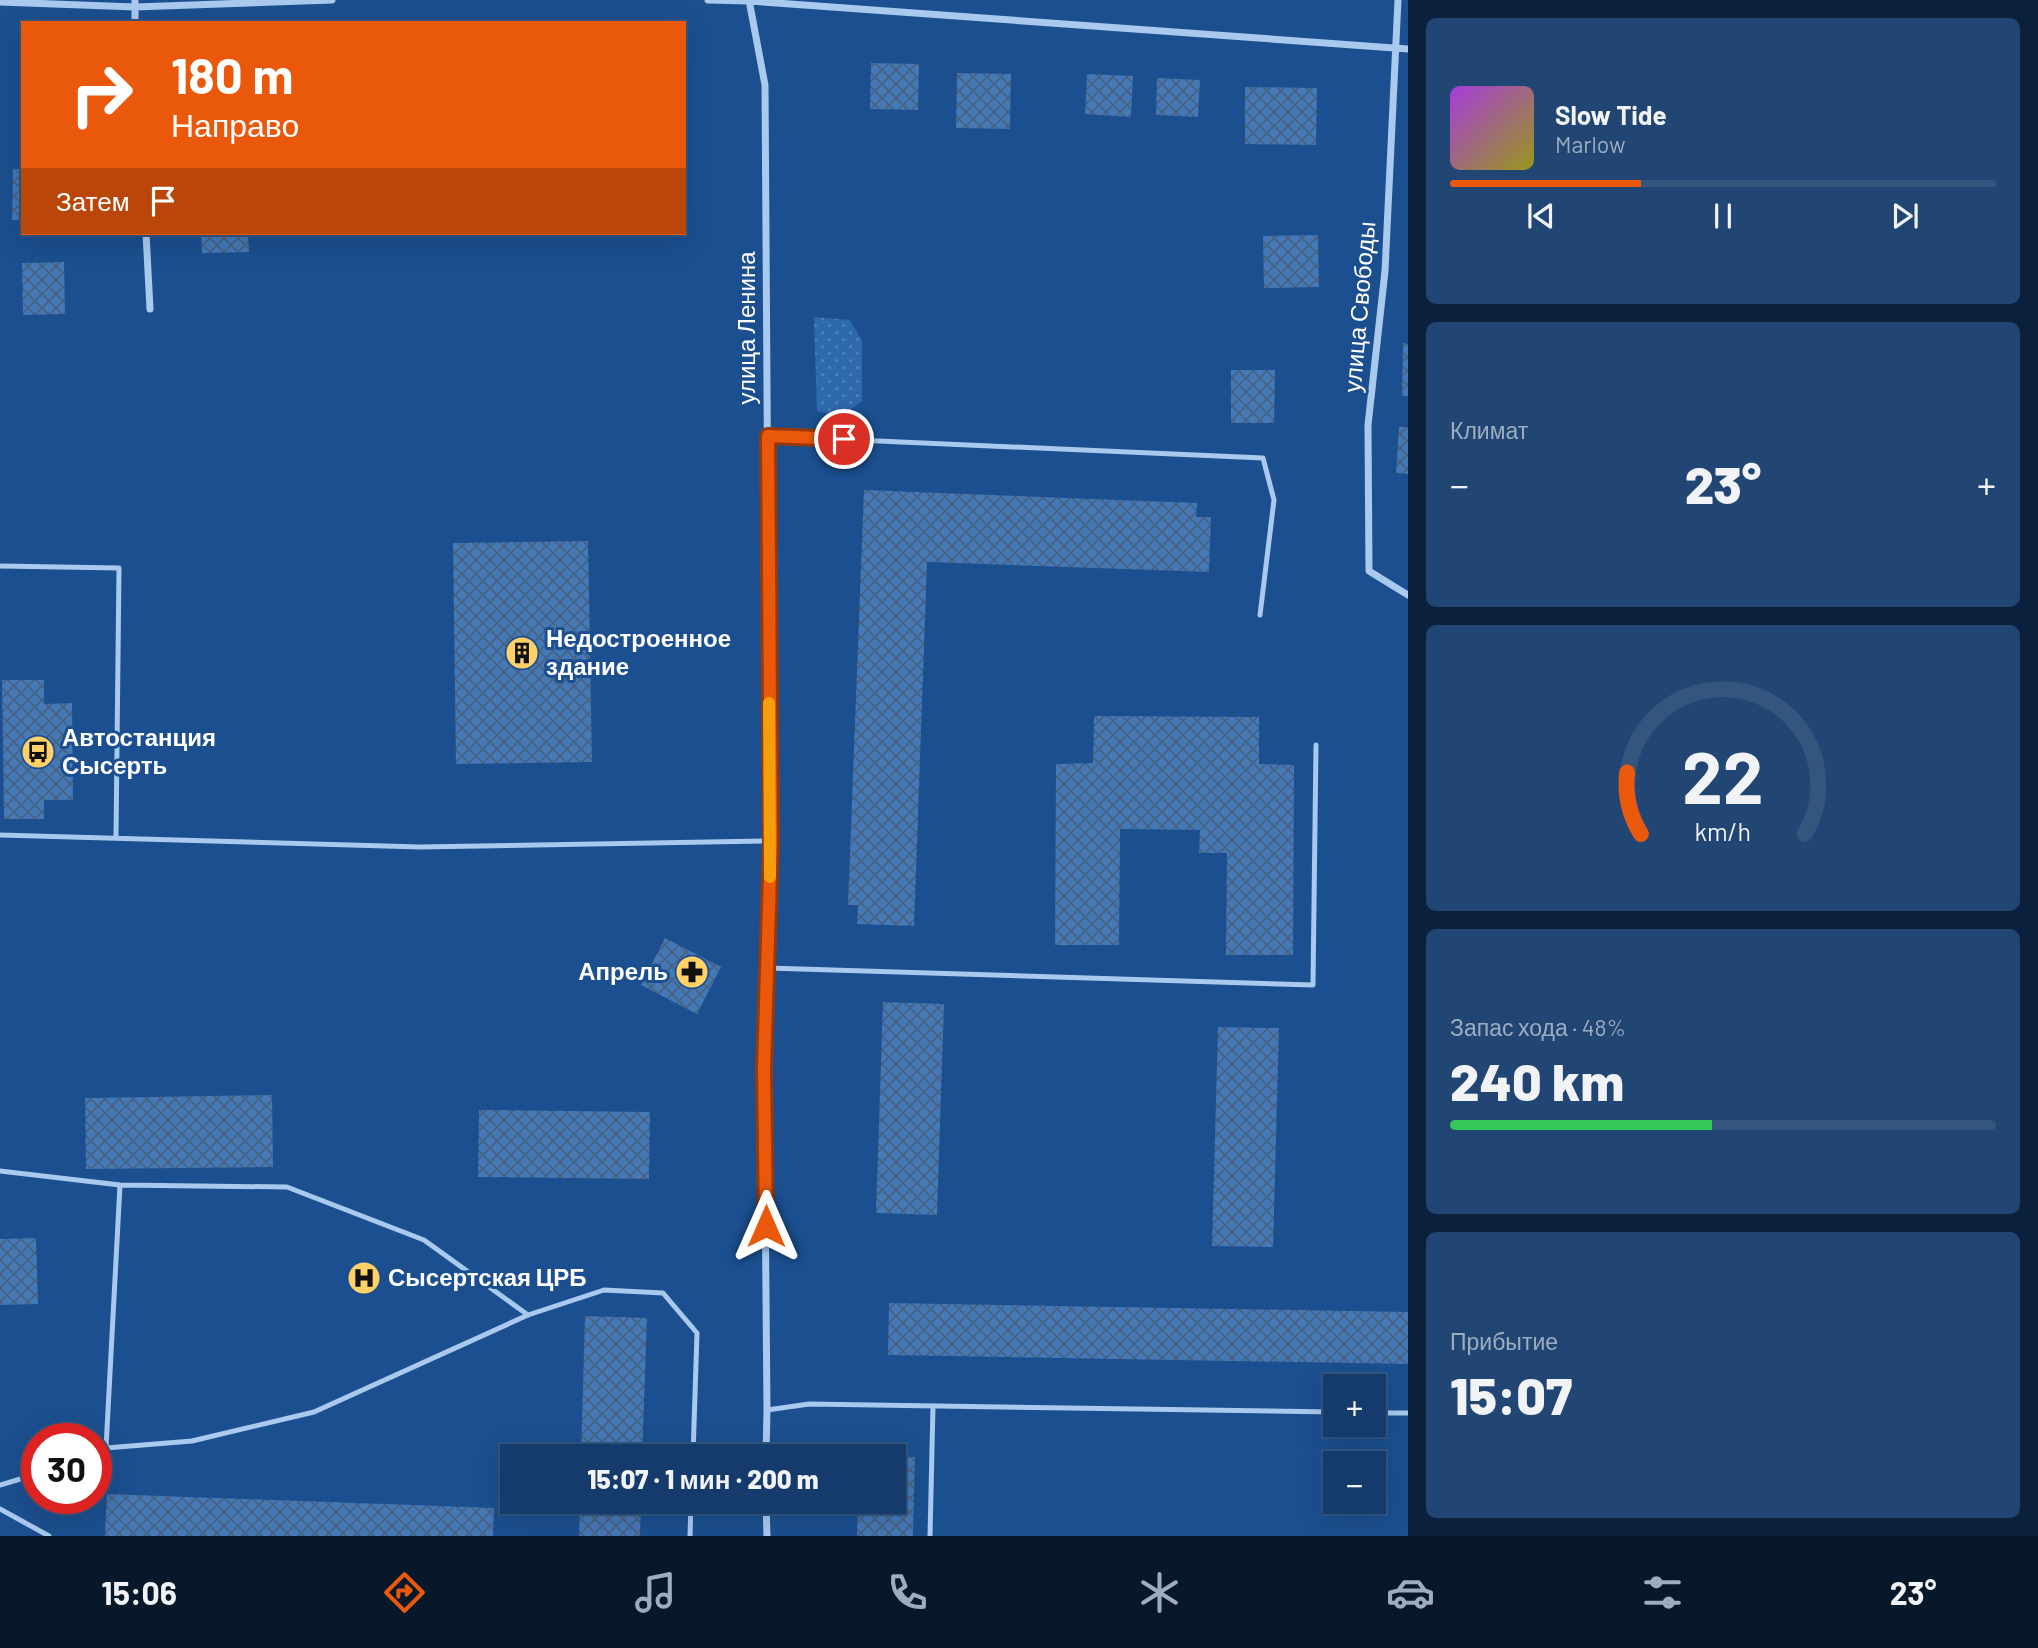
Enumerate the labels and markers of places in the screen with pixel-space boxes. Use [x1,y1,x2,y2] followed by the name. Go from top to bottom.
[814,409,874,469] pin
[546,623,731,680] place label: Недостроенное здание
[503,634,541,672] building icon: Недостроенное здание
[62,722,216,779] place label: Автостанция Сысерть
[19,733,57,771] bus stop icon: Автостанция Сысерть
[673,953,711,991] pharmacy icon: Апрель
[578,956,668,985] place label: Апрель
[345,1259,383,1297] hospital icon: Сысертская ЦРБ
[388,1262,587,1291] place label: Сысертская ЦРБ

